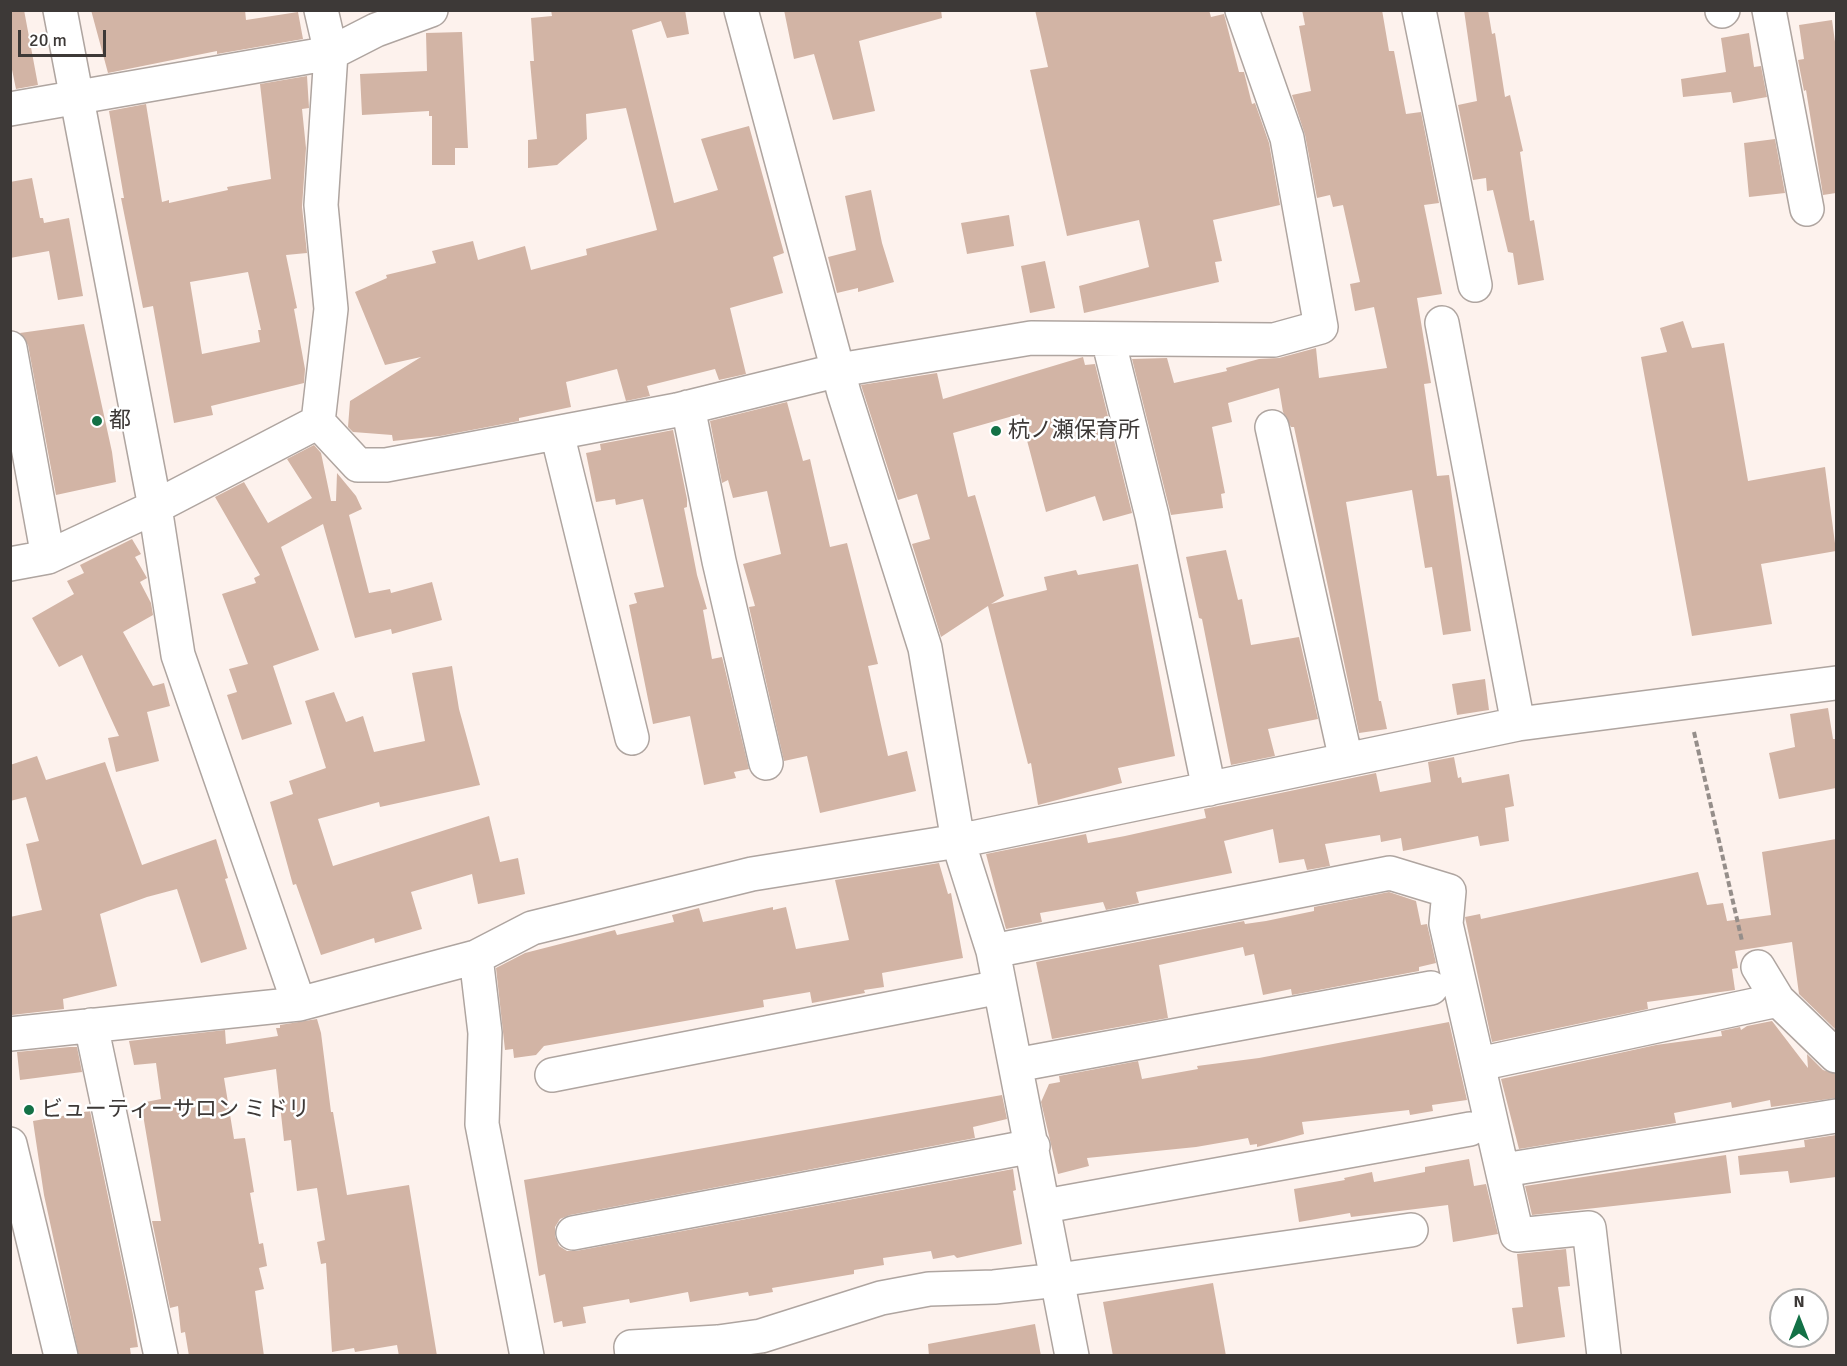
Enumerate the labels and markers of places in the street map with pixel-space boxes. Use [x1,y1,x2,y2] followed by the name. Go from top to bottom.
[109,408,131,434] place label: 都
[90,414,104,428] marker: 都
[1008,418,1140,444] place label: 杭ノ瀬保育所
[989,424,1003,438] marker: 杭ノ瀬保育所
[41,1097,310,1123] place label: ビューティーサロン ミドリ
[22,1103,36,1117] marker: ビューティーサロン ミドリ

